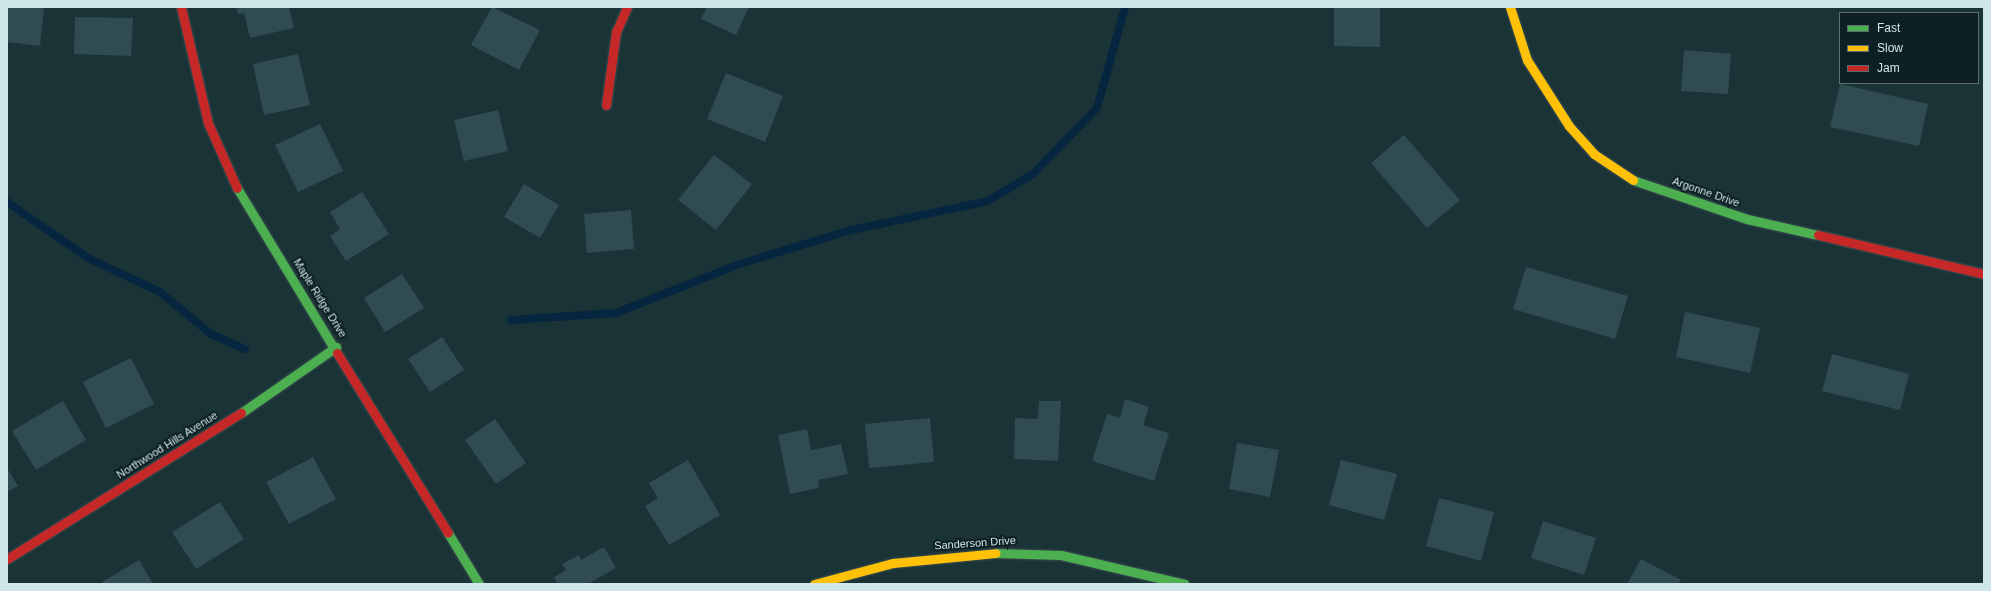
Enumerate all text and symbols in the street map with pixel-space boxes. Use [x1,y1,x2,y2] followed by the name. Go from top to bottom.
[1839,12,1979,84] legend
[1877,21,1900,35] text: Fast
[1877,41,1903,55] text: Slow
[1877,61,1900,75] text: Jam
[1671,174,1741,210] street label: Argonne Drive
[290,256,350,340] street label: Maple Ridge Drive
[114,408,220,482] street label: Northwood Hills Avenue
[934,534,1016,552] street label: Sanderson Drive

